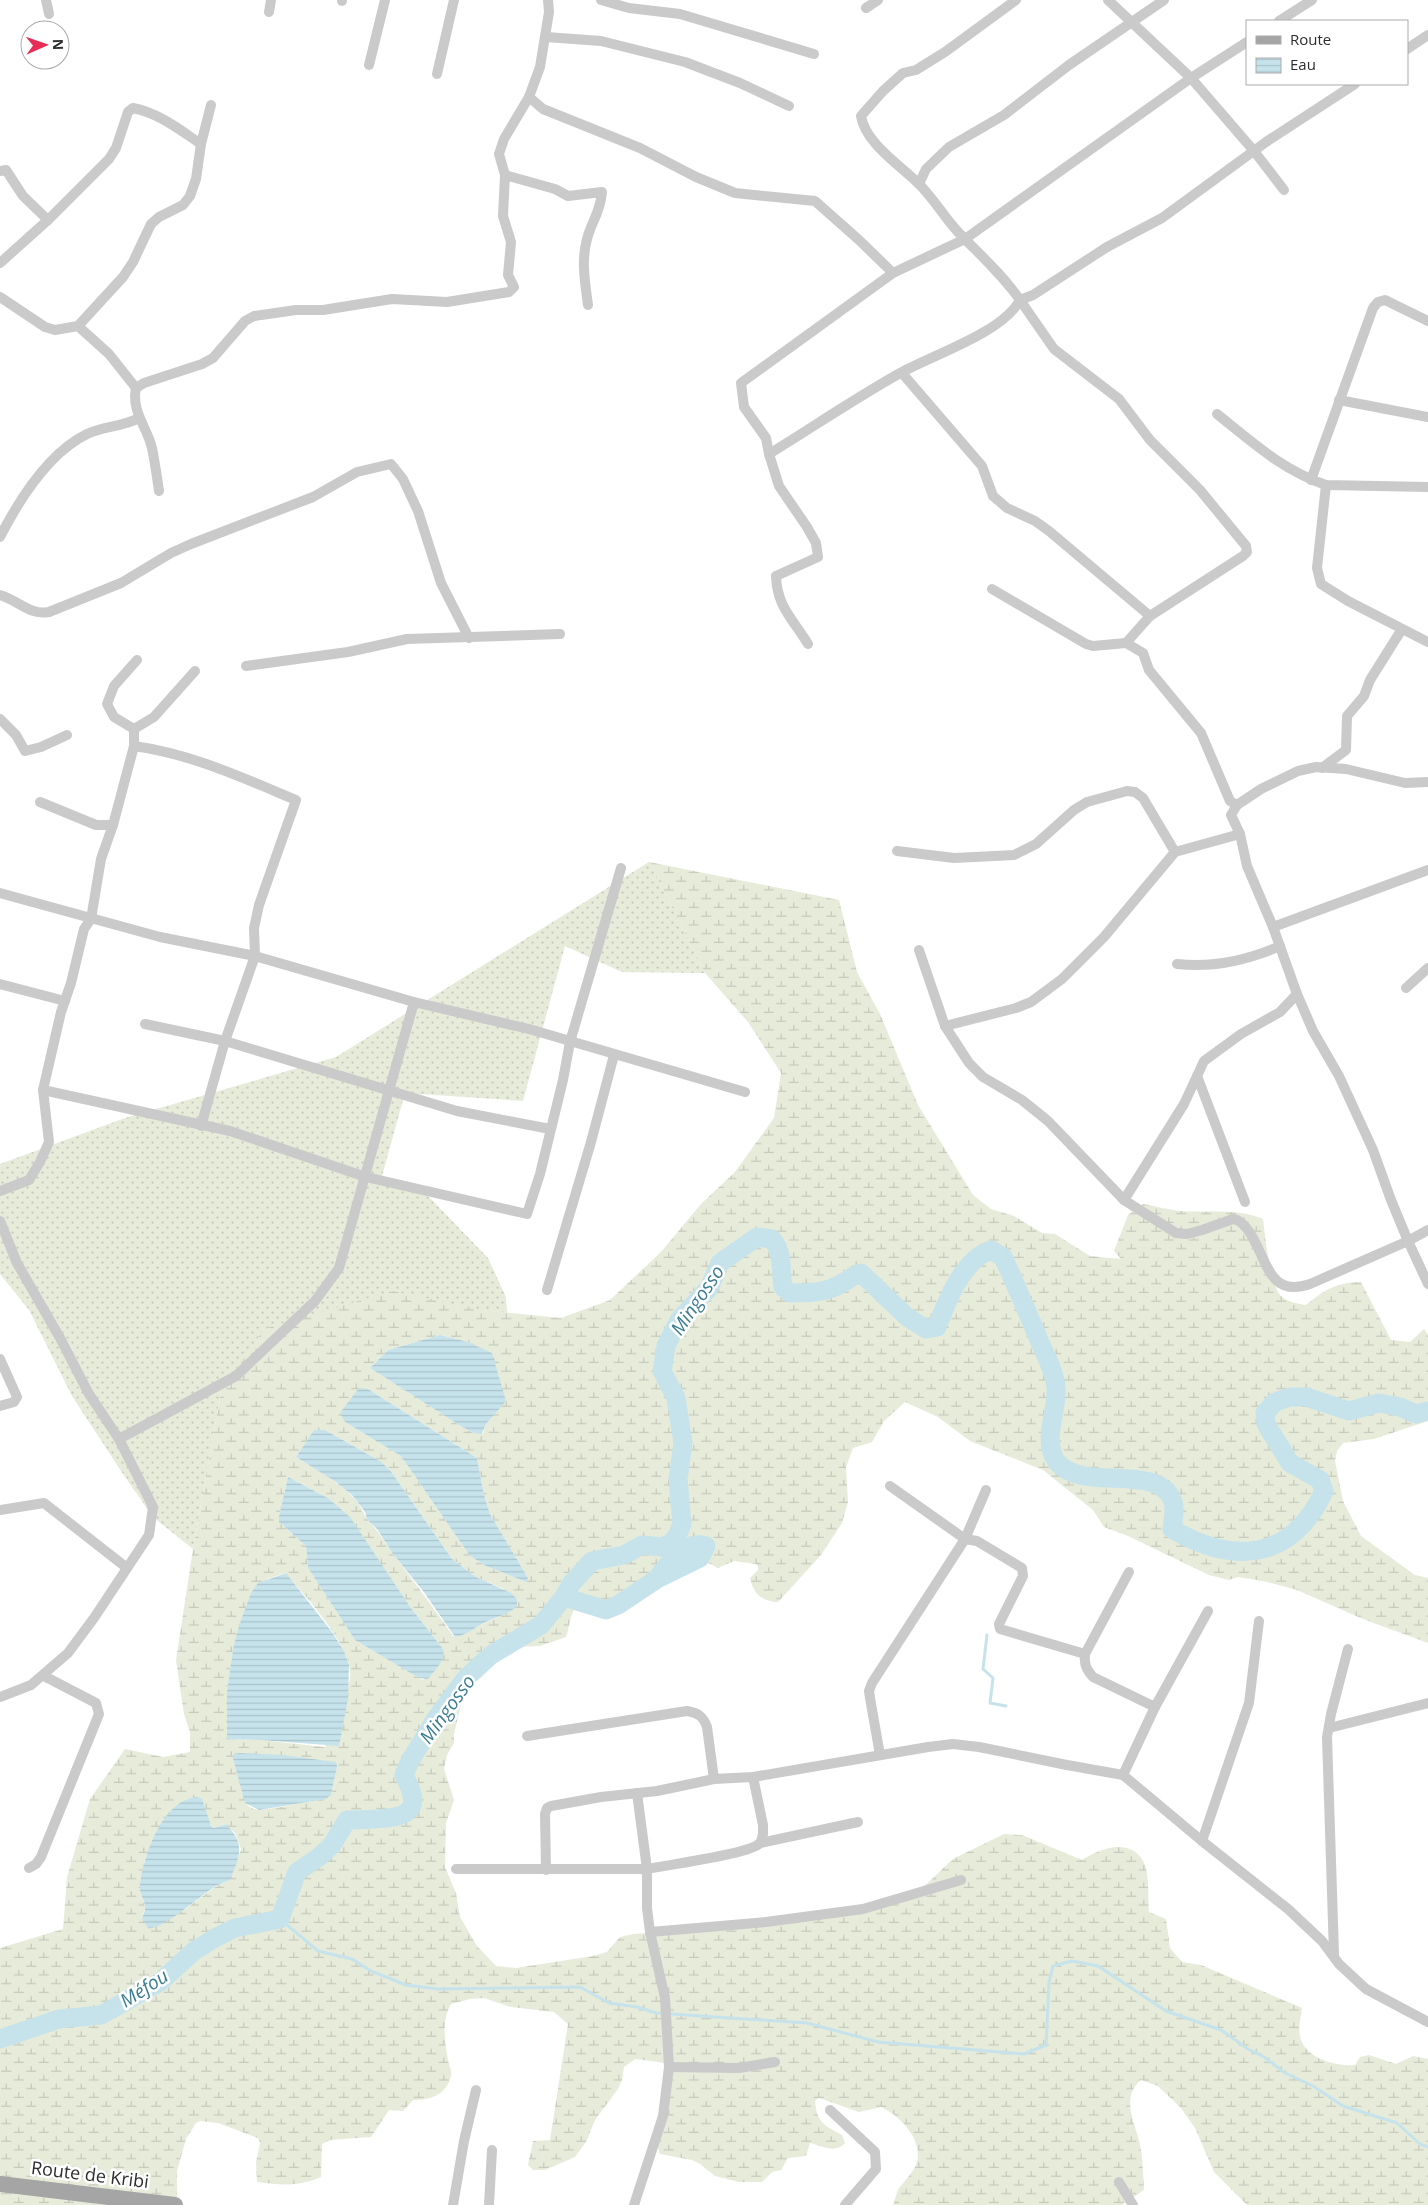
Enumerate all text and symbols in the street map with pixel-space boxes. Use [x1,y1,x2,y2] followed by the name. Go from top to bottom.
[20,20,70,70] north arrow
[1246,20,1408,85] legend
[1290,29,1331,49] text: Route
[49,39,68,51] text: N
[1290,54,1316,74] text: Eau
[664,1260,730,1340] water label: Mingosso
[413,1669,481,1749] water label: Mingosso
[115,1963,173,2013] water label: Méfou
[30,2155,150,2193] street label: Route de Kribi

